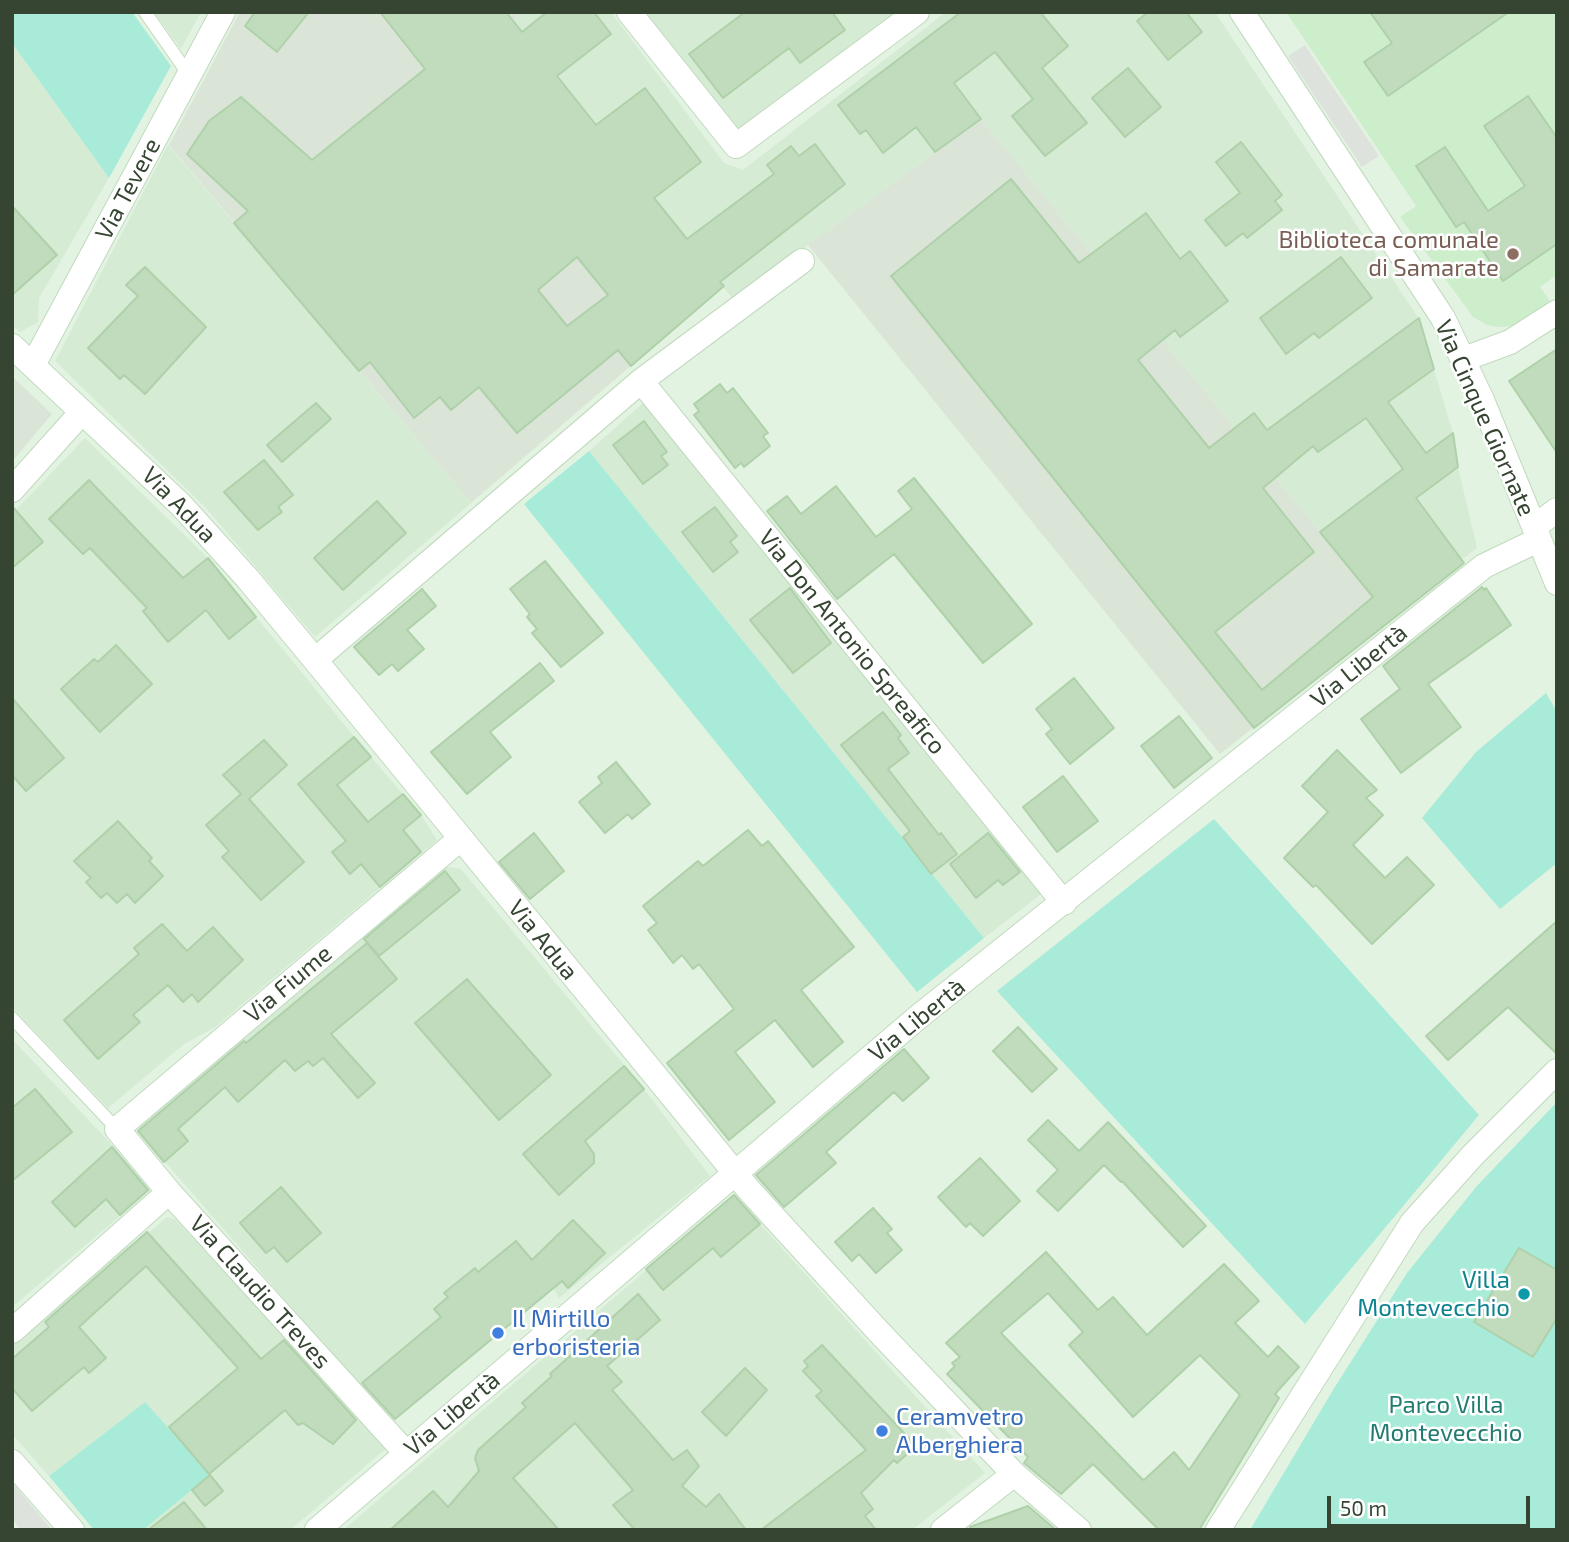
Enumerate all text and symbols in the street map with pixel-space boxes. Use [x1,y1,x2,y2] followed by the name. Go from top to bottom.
[89,133,167,245] street label: Via Tevere
[1278,226,1499,282] place label: Biblioteca comunale di Samarate
[1505,246,1521,262] marker: Biblioteca comunale di Samarate
[1429,315,1541,521] street label: Via Cinque Giornate
[136,461,222,549] street label: Via Adua
[752,524,952,760] street label: Via Don Antonio Spreafico
[1305,618,1413,714] street label: Via Libertà
[502,894,584,986] street label: Via Adua
[238,939,338,1029] street label: Via Fiume
[863,972,971,1068] street label: Via Libertà
[183,1209,337,1375] street label: Via Claudio Treves
[1357,1266,1510,1322] place label: Villa Montevecchio
[1516,1286,1532,1302] marker: Villa Montevecchio
[512,1305,640,1361] place label: Il Mirtillo erboristeria
[490,1325,506,1341] marker: Il Mirtillo erboristeria
[398,1366,506,1462] street label: Via Libertà
[1370,1391,1522,1447] park label: Parco Villa Montevecchio
[896,1403,1024,1459] place label: Ceramvetro Alberghiera
[874,1423,890,1439] marker: Ceramvetro Alberghiera
[1331,1482,1534,1526] scale bar
[1340,1495,1387,1520] text: 50 m

